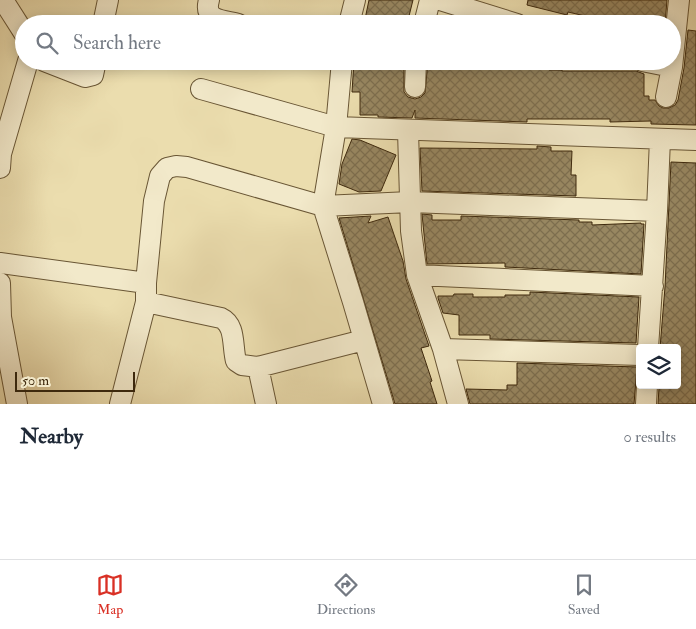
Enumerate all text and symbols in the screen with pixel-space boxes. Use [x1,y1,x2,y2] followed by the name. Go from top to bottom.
[15,15,681,70] search box
[33,29,61,57] icon: search
[73,31,161,55] text: Search here
[636,344,681,389] map controls
[636,344,681,389] button: layers
[15,369,135,392] scale bar
[22,372,49,389] text: 50 m
[20,423,83,450] text: Nearby
[623,427,676,447] text: 0 results
[96,571,124,618] tab: Map
[317,571,375,618] tab: Directions
[568,571,600,618] tab: Saved

